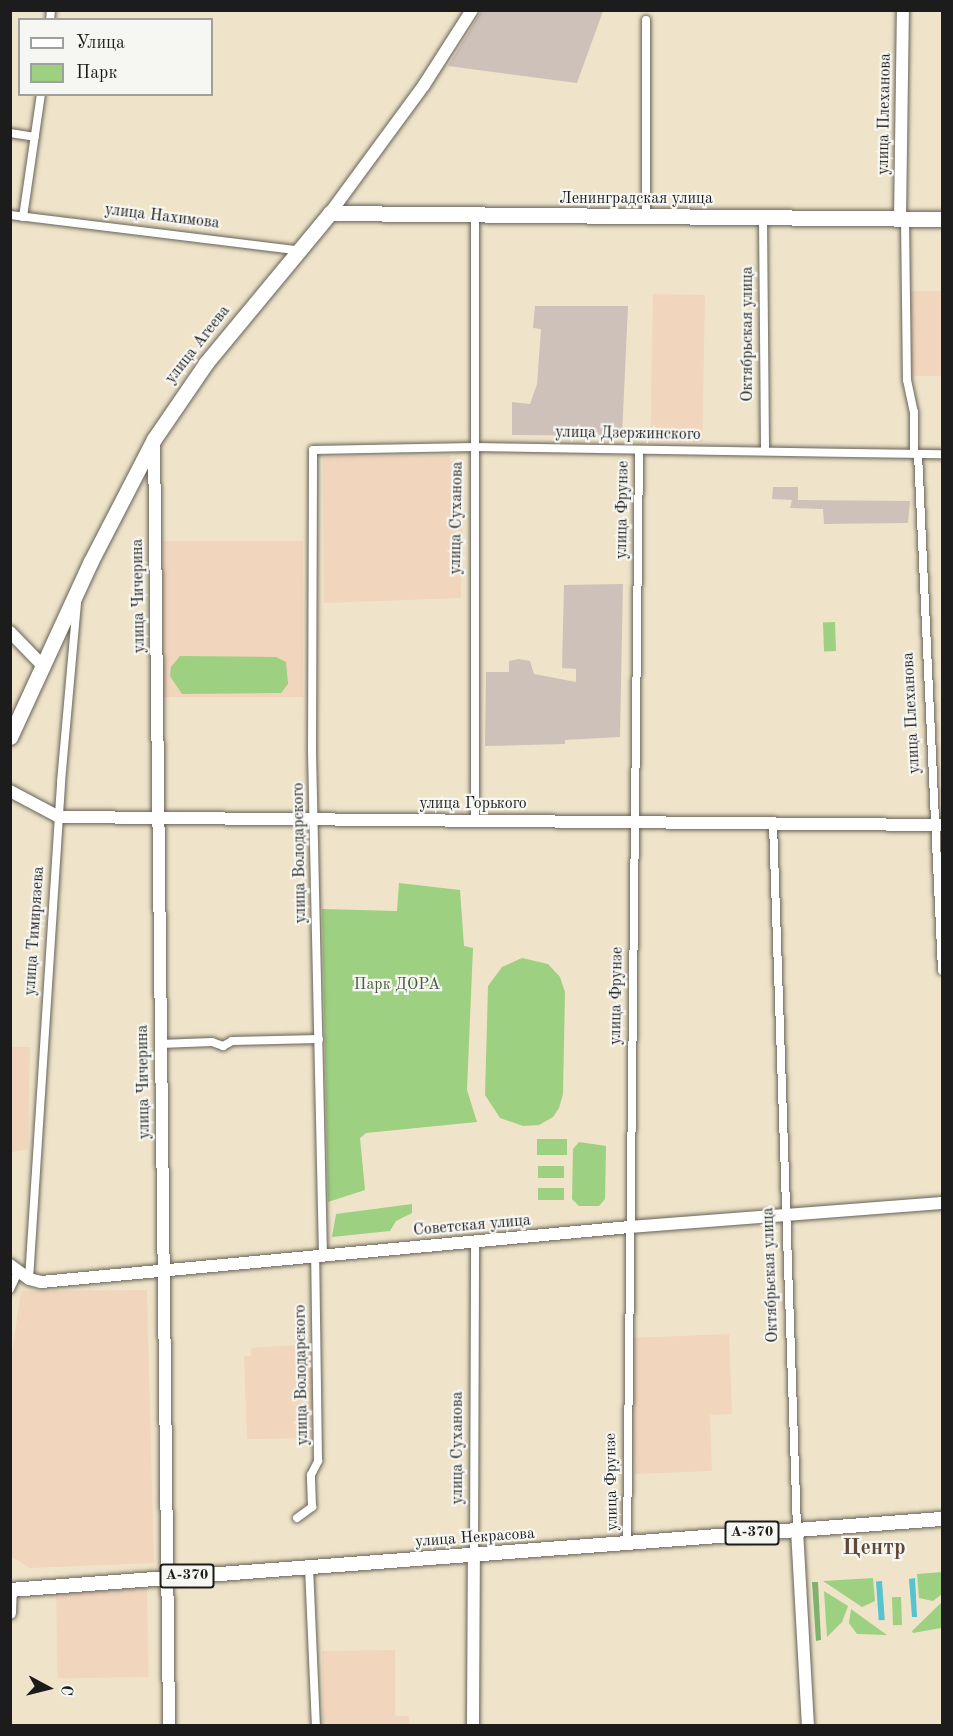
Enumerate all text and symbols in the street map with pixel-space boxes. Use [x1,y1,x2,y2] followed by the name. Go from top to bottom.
[18,18,213,96] legend
[76,34,125,52] text: Улица
[874,53,896,175] street label: улица Плеханова
[76,64,117,82] text: Парк
[559,189,713,209] street label: Ленинградская улица
[103,200,221,234] street label: улица Нахимова
[738,266,758,402] street label: Октябрьская улица
[161,302,235,388] street label: улица Агеева
[555,423,701,445] street label: улица Дзержинского
[446,461,468,575] street label: улица Суханова
[613,461,633,559] street label: улица Фрунзе
[128,539,150,653] street label: улица Чичерина
[899,652,925,774] street label: улица Плеханова
[289,782,311,924] street label: улица Володарского
[419,794,527,814] street label: улица Горького
[21,866,49,996] street label: улица Тимирязева
[607,947,627,1045] street label: улица Фрунзе
[354,975,440,995] park label: Парк ДОРА
[133,1025,155,1139] street label: улица Чичерина
[759,1207,783,1343] street label: Октябрьская улица
[412,1211,532,1241] street label: Советская улица
[291,1304,313,1446] street label: улица Володарского
[448,1391,468,1505] street label: улица Суханова
[602,1433,622,1531] street label: улица Фрунзе
[724,1521,780,1545] road number: А-370
[414,1524,536,1552] street label: улица Некрасова
[842,1536,906,1562] district label: Центр
[158,1564,216,1588] road number: А-370
[18,1658,78,1718] north arrow
[57,1684,74,1696] text: С

